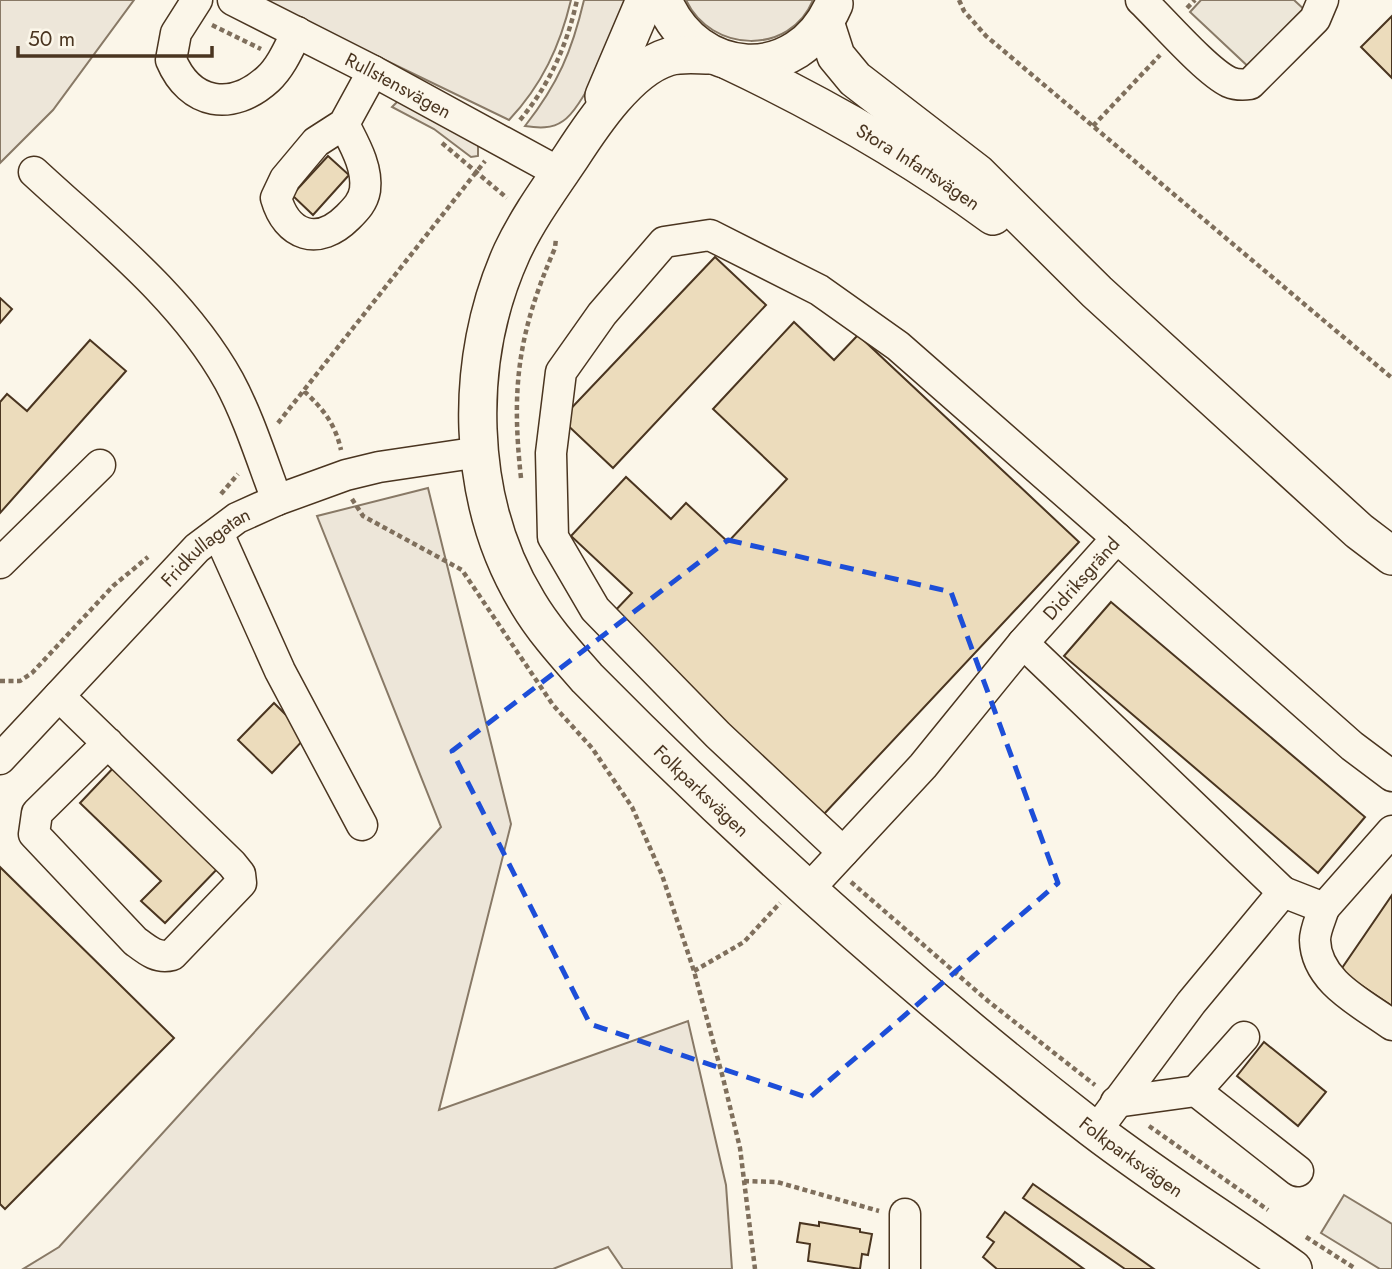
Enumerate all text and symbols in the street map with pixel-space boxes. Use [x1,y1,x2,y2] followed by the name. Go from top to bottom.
[18,14,212,58] scale bar
[28,24,75,54] text: 50 m
[340,46,456,125] street label: Rullstensvägen
[851,117,986,217] street label: Stora Infartsvägen
[155,501,255,593] street label: Fridkullagatan
[1037,531,1126,626] street label: Didriksgränd
[648,739,755,843] street label: Folkparksvägen
[1073,1110,1189,1204] street label: Folkparksvägen

